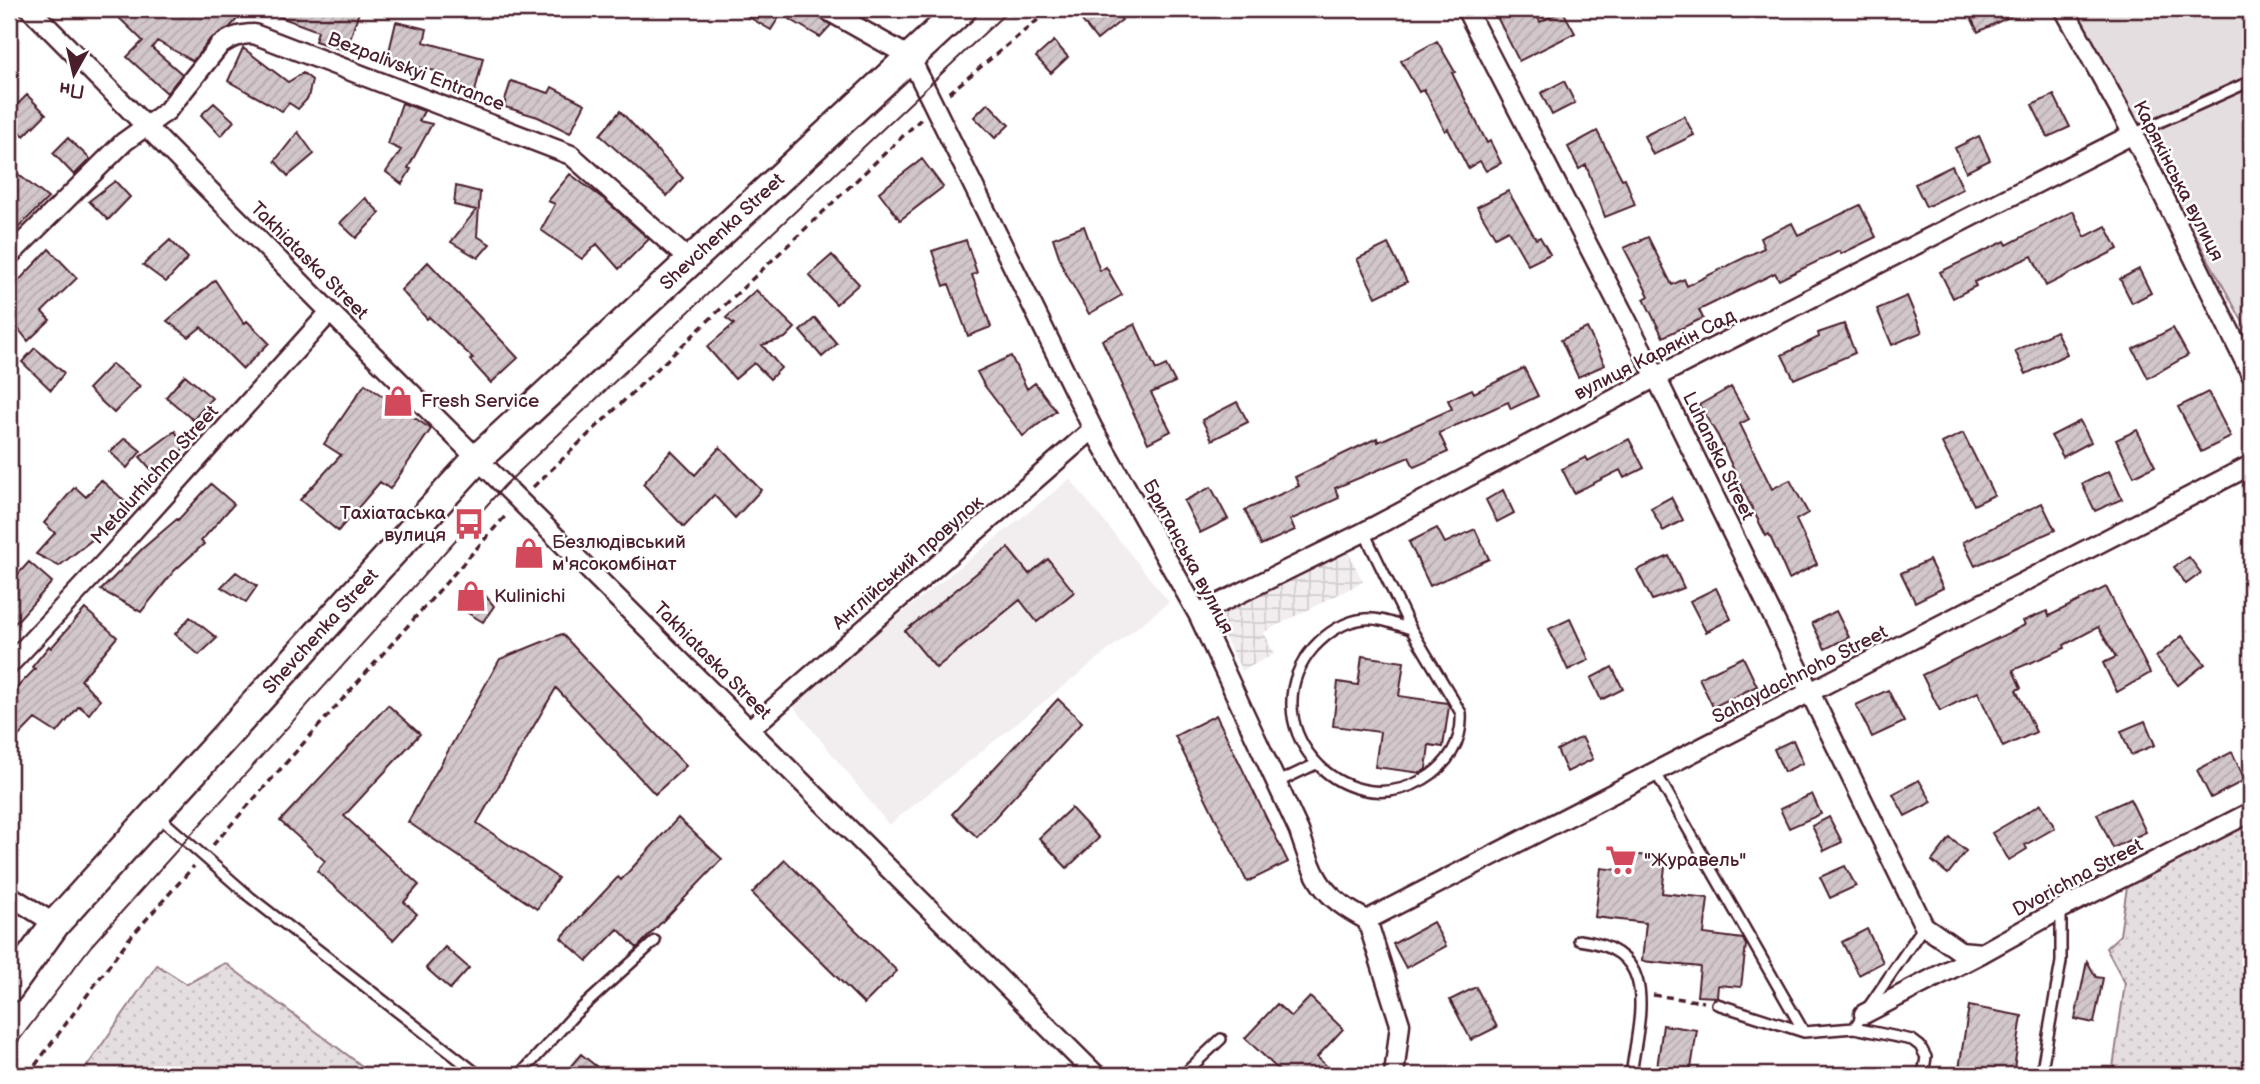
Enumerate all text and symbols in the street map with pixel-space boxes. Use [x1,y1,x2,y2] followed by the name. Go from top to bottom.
[324,28,508,116] street label: Bezpalivskyi Entrance
[38,38,108,108] north arrow
[58,76,86,102] text: Пн
[2128,97,2228,265] street label: Карякінська вулиця
[655,168,789,295] street label: Shevchenka Street
[245,197,373,325] street label: Takhiataska Street
[1570,304,1740,406] street label: вулиця Карякін Сад
[381,384,415,418] shop icon: Fresh Service
[1677,388,1759,524] street label: Luhanska Street
[421,390,539,413] place label: Fresh Service
[86,401,224,549] street label: Metalurhichna Street
[1138,476,1238,638] street label: Британська вулиця
[827,491,988,636] street label: Англійський провулок
[340,502,446,547] place label: Тахіатаська вулиця
[452,507,486,541] bus stop icon: Тахіатаська вулиця
[552,531,686,576] place label: Безлюдівський м'ясокомбінат
[512,536,546,570] shop icon: Безлюдівський м'ясокомбінат
[258,564,383,699] street label: Shevchenka Street
[454,579,488,613] shop icon: Kulinichi
[494,585,565,608] place label: Kulinichi
[648,597,776,725] street label: Takhiataska Street
[1709,621,1892,729] street label: Sahaydachnoho Street
[2009,834,2147,922] street label: Dvorichna Street
[1604,843,1638,877] supermarket icon: "Журавель"
[1644,849,1746,872] place label: "Журавель"

